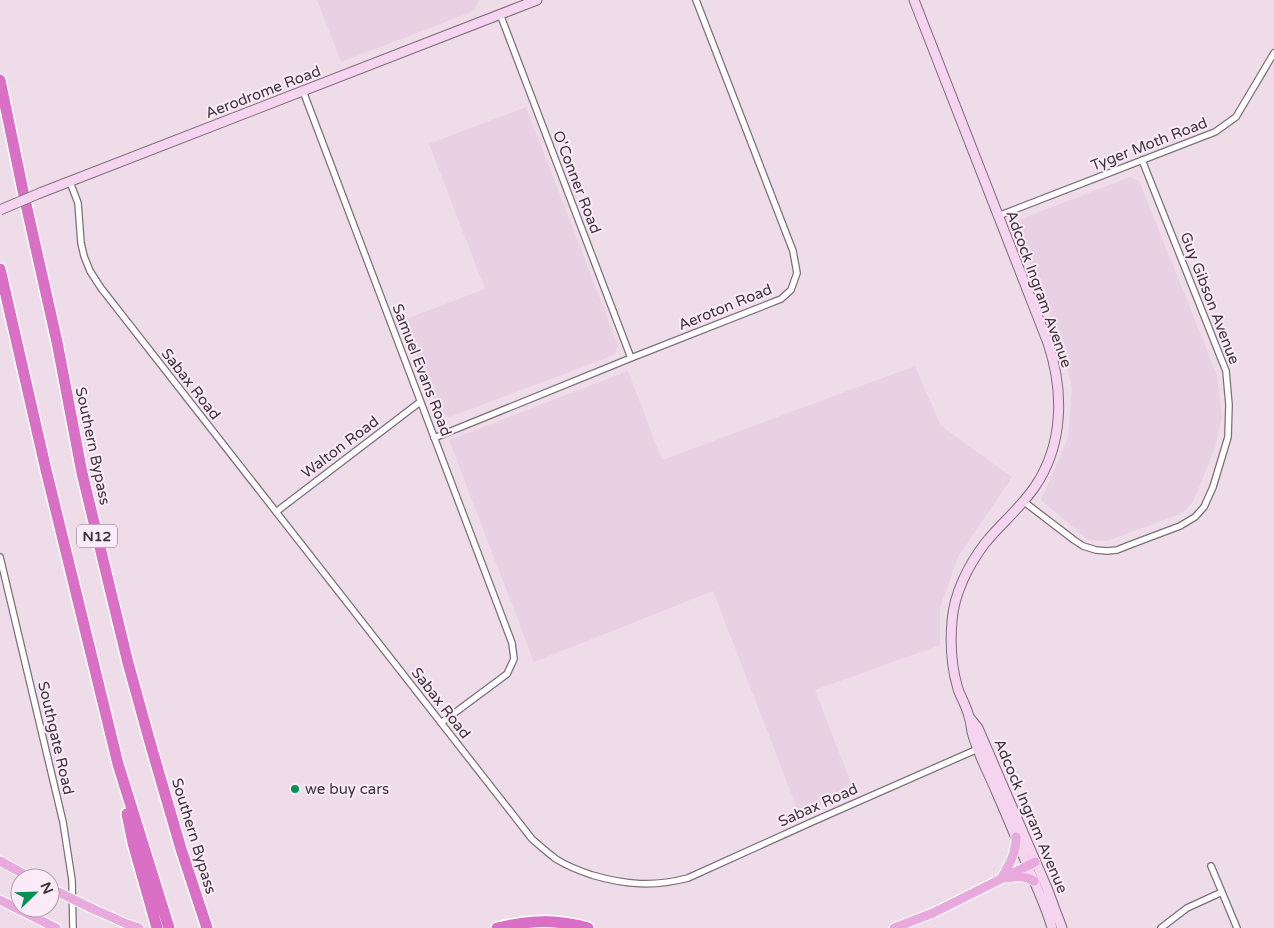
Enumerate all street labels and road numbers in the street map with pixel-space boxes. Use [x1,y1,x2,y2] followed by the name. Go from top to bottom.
[203,62,323,122] street label: Aerodrome Road
[1088,113,1210,175] street label: Tyger Moth Road
[549,128,605,236] street label: O'Conner Road
[1002,208,1076,370] street label: Adcock Ingram Avenue
[1177,229,1243,367] street label: Guy Gibson Avenue
[675,280,775,334] street label: Aeroton Road
[388,301,456,439] street label: Samuel Evans Road
[158,345,224,423] street label: Sabax Road
[72,385,114,507] street label: Southern Bypass
[298,412,382,482] street label: Walton Road
[77,524,117,548] road number: N12
[408,664,474,742] street label: Sabax Road
[34,680,78,796] street label: Southgate Road
[990,736,1072,896] street label: Adcock Ingram Avenue
[168,776,220,896] street label: Southern Bypass
[775,779,861,831] street label: Sabax Road

